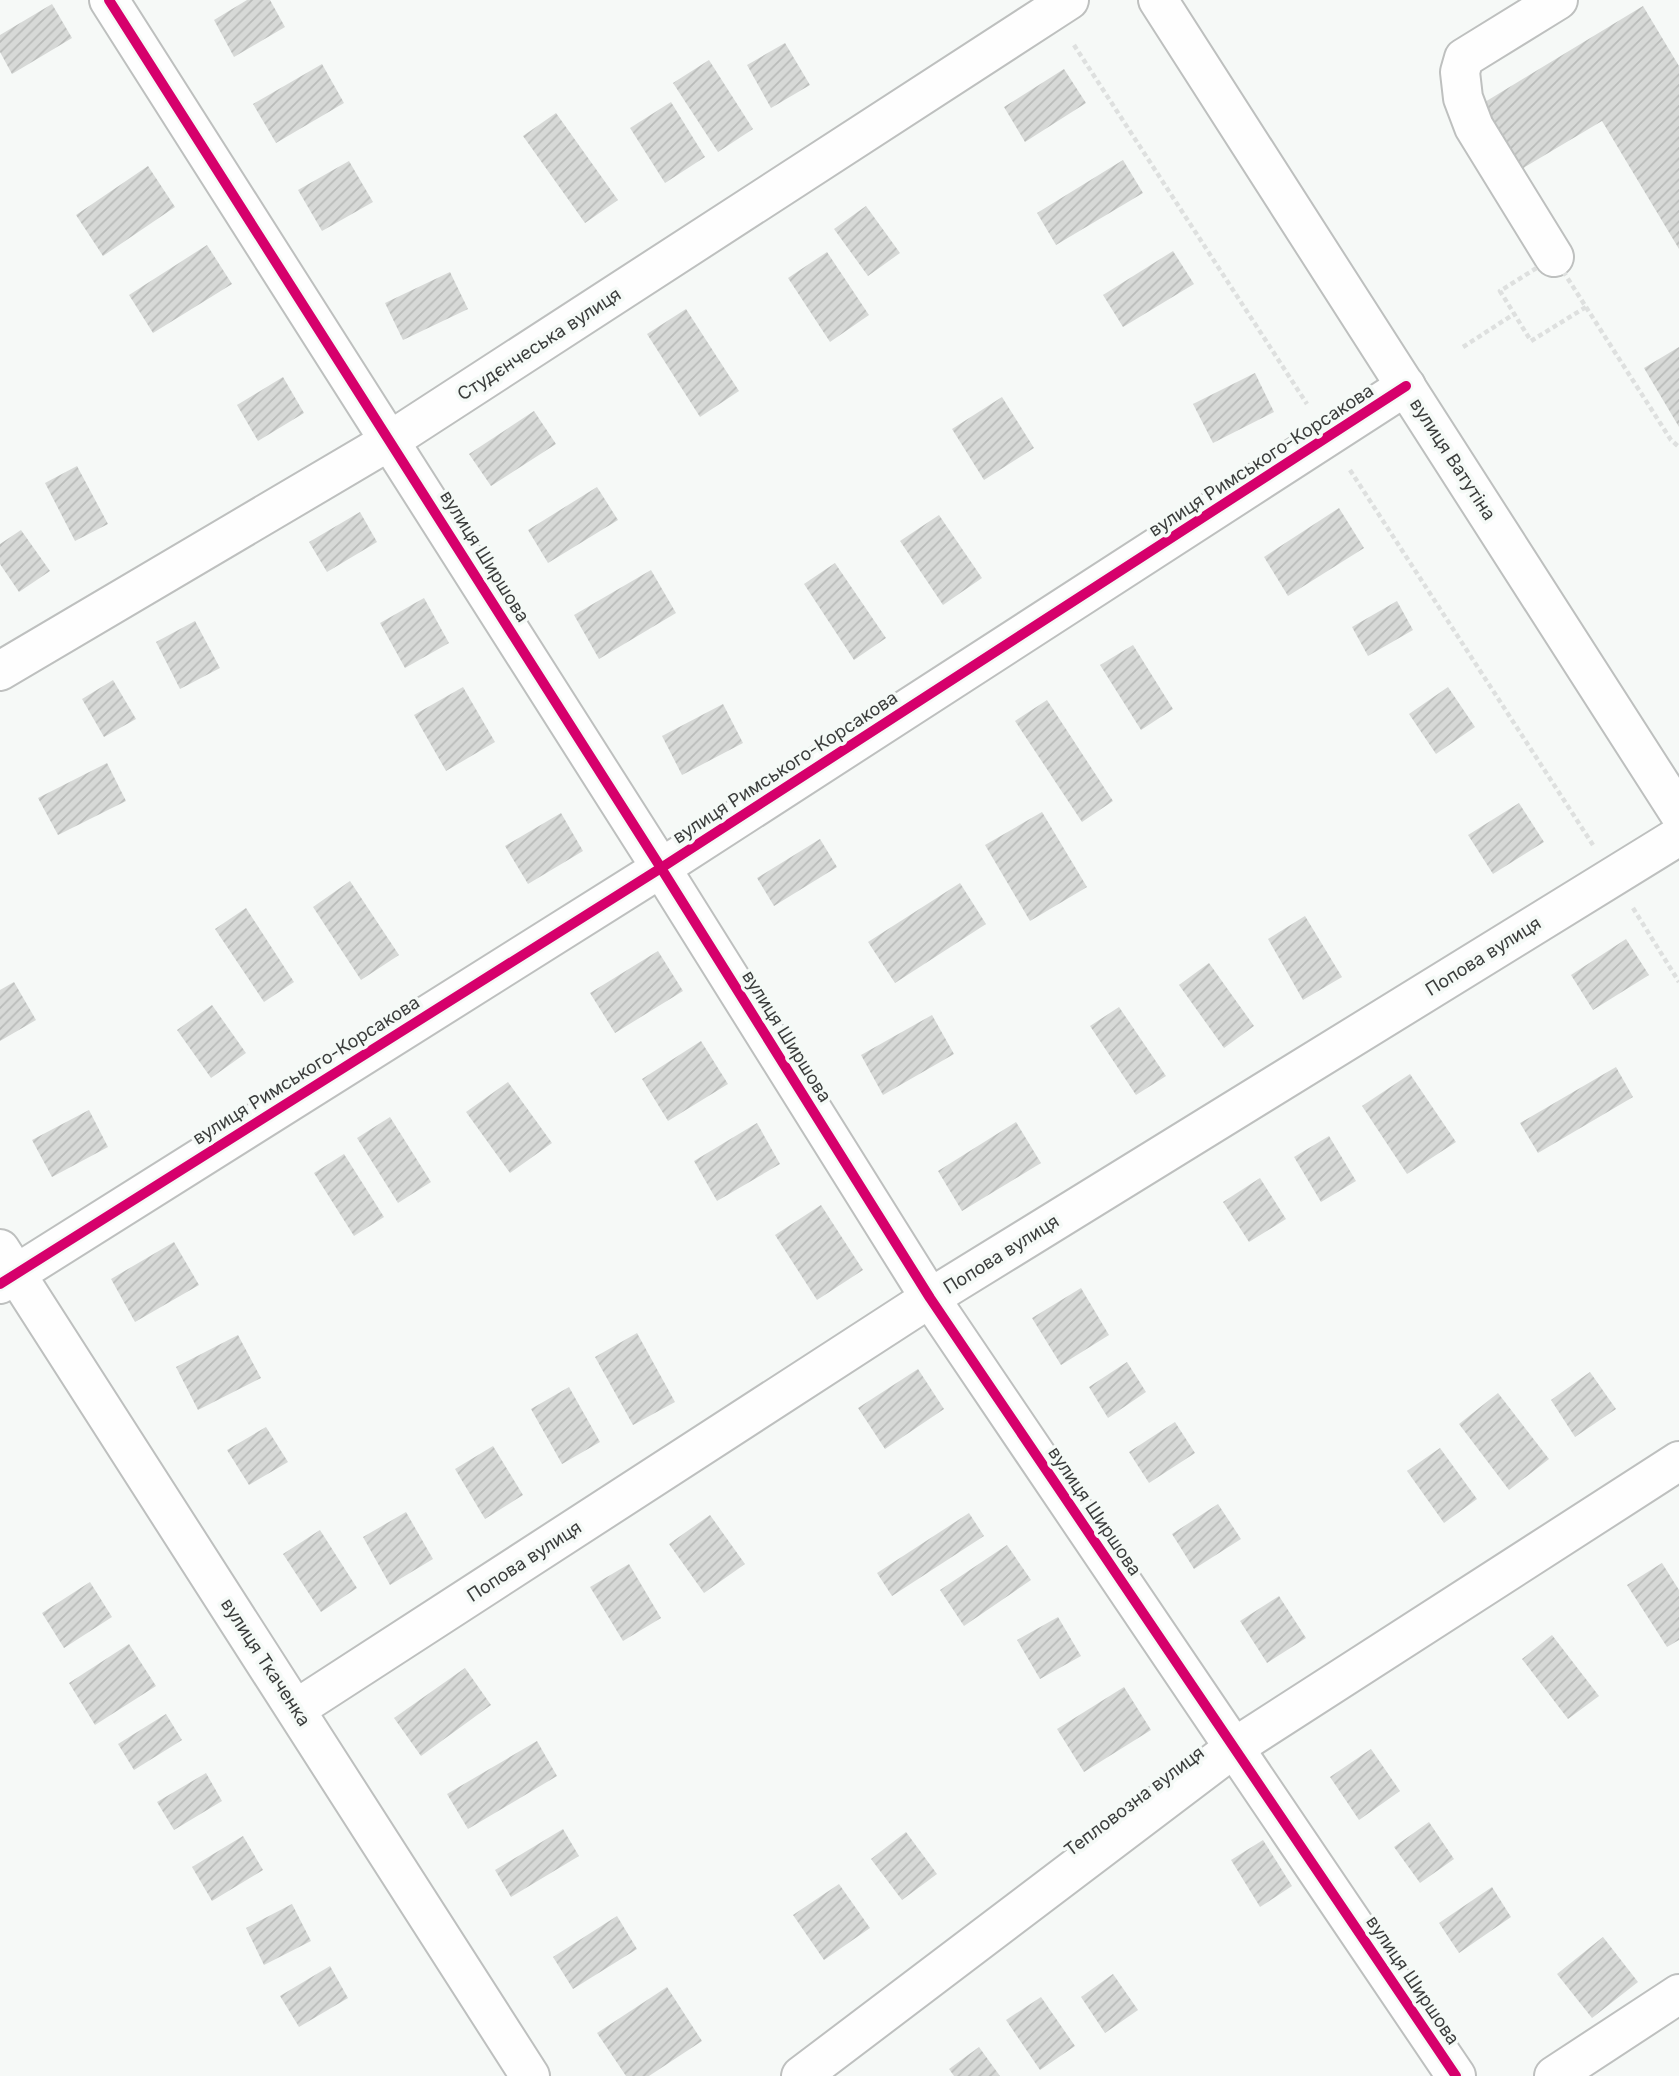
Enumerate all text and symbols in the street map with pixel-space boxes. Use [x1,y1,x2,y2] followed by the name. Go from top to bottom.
[453,283,625,405] street label: Студєнчеська вулиця
[1145,379,1377,541] street label: вулиця Римського-Корсакова
[1406,394,1500,524] street label: вулиця Ватутіна
[436,486,534,626] street label: вулиця Ширшова
[669,686,901,848] street label: вулиця Римського-Корсакова
[1421,912,1545,1000] street label: Попова вулиця
[738,966,836,1106] street label: вулиця Ширшова
[189,991,423,1149] street label: вулиця Римського-Корсакова
[939,1210,1063,1298] street label: Попова вулиця
[1044,1443,1146,1579] street label: вулиця Ширшова
[463,1516,585,1606] street label: Попова вулиця
[217,1594,315,1730] street label: вулиця Ткаченка
[1060,1742,1208,1860] street label: Тепловозна вулиця
[1362,1912,1464,2048] street label: вулиця Ширшова

